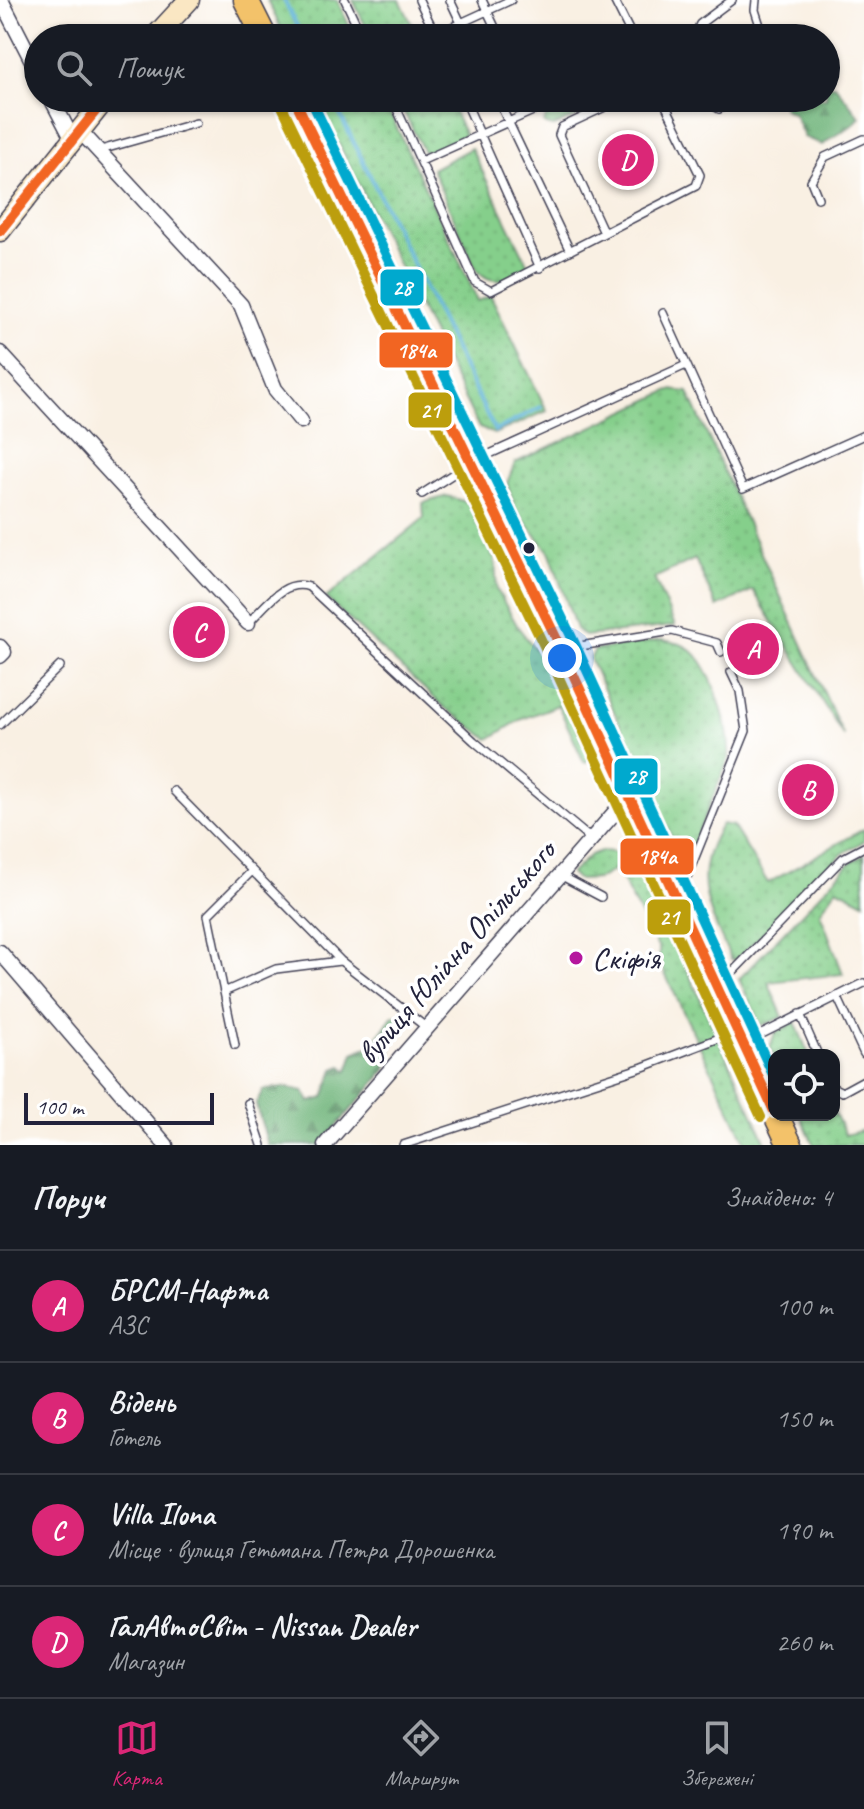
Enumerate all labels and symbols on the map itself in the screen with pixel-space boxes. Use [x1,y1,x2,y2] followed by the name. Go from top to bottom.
[602,130,654,190] pin: D
[379,268,425,307] line badge: 28
[392,274,415,302] text: 28
[378,331,454,369] line badge: 184а
[396,337,438,365] text: 184а
[407,391,453,429] line badge: 21
[420,397,442,425] text: 21
[521,540,537,556] unlabelled marker
[173,602,225,662] pin: C
[727,619,779,679] pin: A
[542,638,582,678] your location
[613,757,659,796] line badge: 28
[782,760,834,820] pin: B
[626,763,649,791] text: 28
[347,829,567,1072] street label: вулиця Юліана Опільського
[619,837,695,876] line badge: 184а
[637,843,679,871] text: 184а
[646,898,692,936] line badge: 21
[659,904,681,932] text: 21
[592,938,662,979] place label: Скіфія
[567,949,585,967] marker: Скіфія
[24,1089,214,1125] scale bar

